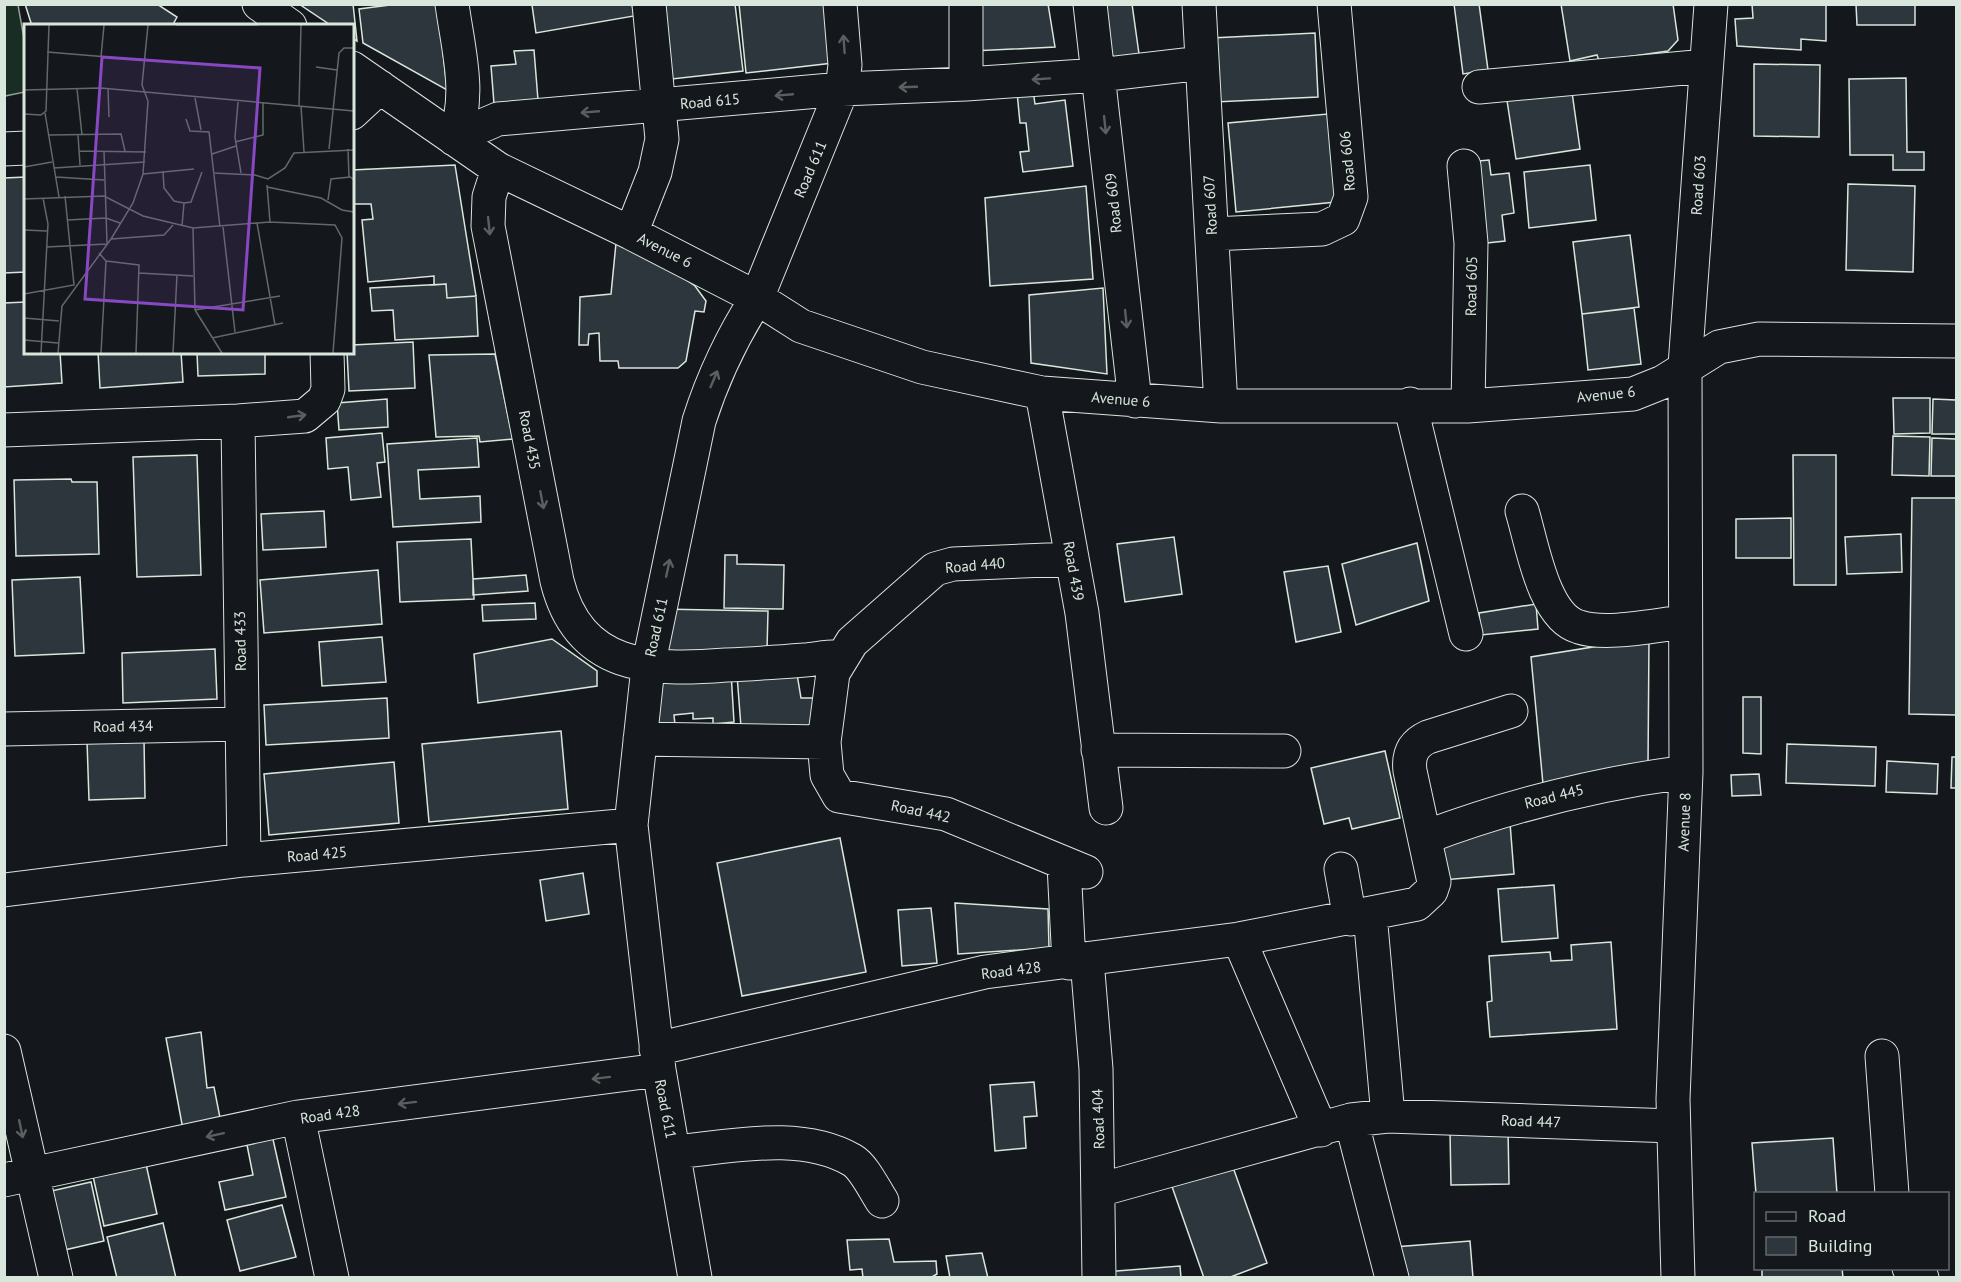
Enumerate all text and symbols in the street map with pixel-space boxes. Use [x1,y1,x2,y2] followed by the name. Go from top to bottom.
[24,24,354,354] inset map
[838,35,849,55] one-way arrow
[1031,74,1051,85] one-way arrow
[898,81,918,92] one-way arrow
[679,89,741,113] street label: Road 615
[775,90,795,101] one-way arrow
[580,107,600,118] one-way arrow
[1100,115,1111,135] one-way arrow
[1335,130,1359,192] street label: Road 606
[789,138,831,200] street label: Road 611
[1686,154,1710,216] street label: Road 603
[1100,172,1126,234] street label: Road 609
[1199,174,1221,236] street label: Road 607
[484,216,495,236] one-way arrow
[634,228,696,272] street label: Avenue 6
[1461,256,1481,316] street label: Road 605
[1121,309,1132,328] one-way arrow
[709,370,720,389] one-way arrow
[1576,381,1636,407] street label: Avenue 6
[1091,387,1151,411] street label: Avenue 6
[515,409,545,471] street label: Road 435
[286,411,306,422] one-way arrow
[537,490,548,509] one-way arrow
[1059,540,1089,602] street label: Road 439
[944,553,1006,577] street label: Road 440
[663,559,674,578] one-way arrow
[640,596,672,658] street label: Road 611
[230,611,250,671] street label: Road 433
[93,716,153,736] street label: Road 434
[1522,779,1586,813] street label: Road 445
[1673,792,1695,852] street label: Avenue 8
[890,795,952,827] street label: Road 442
[286,842,348,866] street label: Road 425
[980,957,1042,983] street label: Road 428
[591,1072,611,1083] one-way arrow
[651,1078,681,1140] street label: Road 611
[1087,1089,1109,1149] street label: Road 404
[398,1098,418,1109] one-way arrow
[299,1100,361,1128] street label: Road 428
[1501,1110,1561,1132] street label: Road 447
[16,1118,27,1138] one-way arrow
[206,1130,225,1141] one-way arrow
[1754,1192,1949,1270] legend
[1808,1204,1846,1227] text: Road
[1808,1234,1872,1257] text: Building

